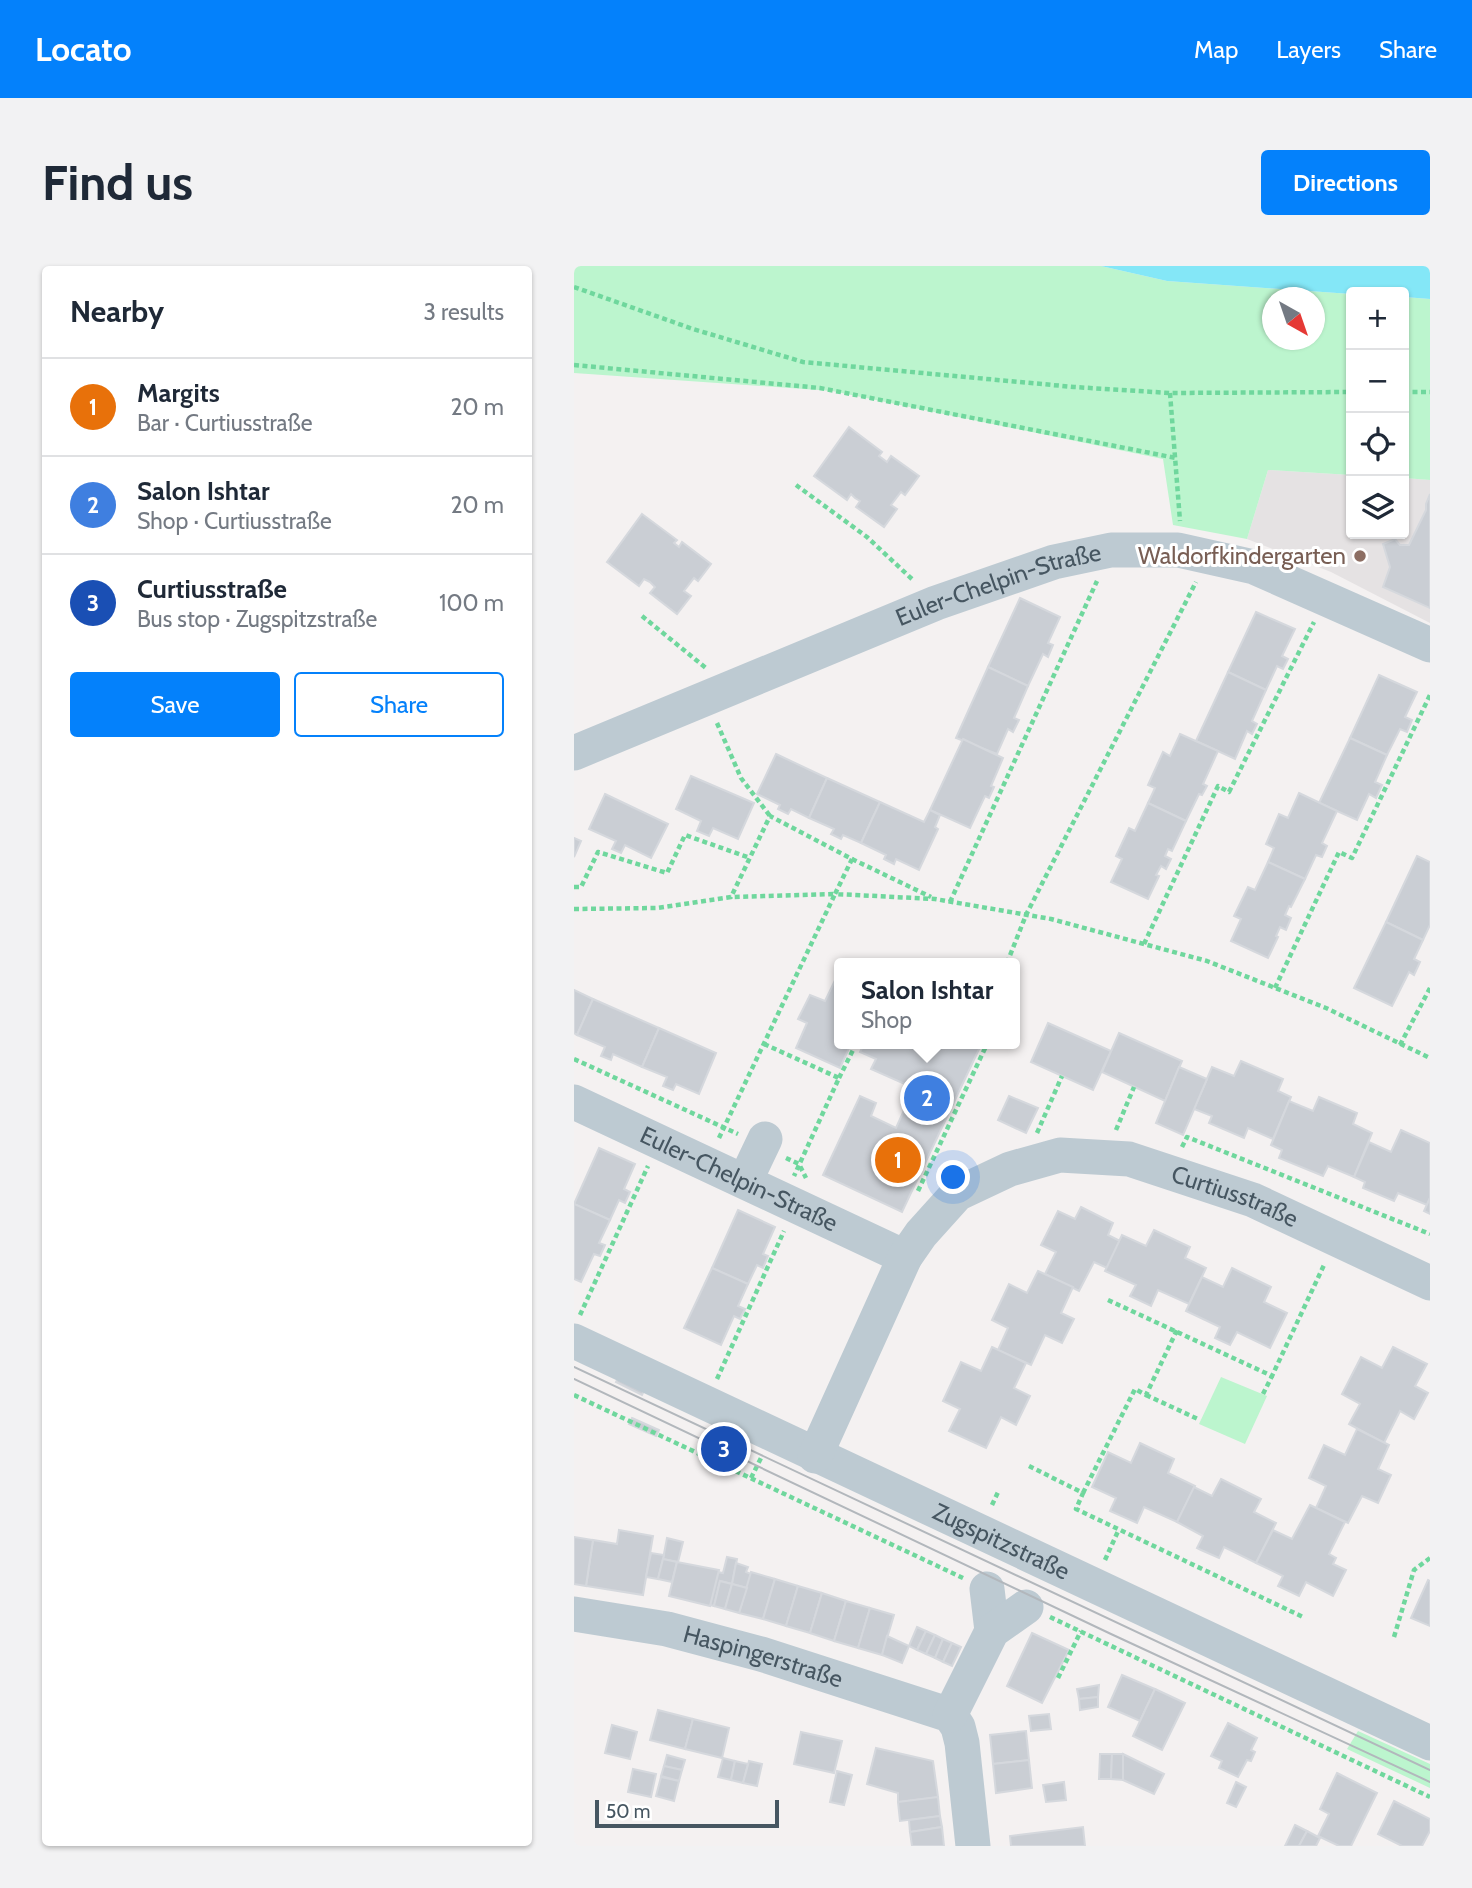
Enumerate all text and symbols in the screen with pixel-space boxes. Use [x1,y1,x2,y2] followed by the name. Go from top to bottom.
[35,29,131,69] text: Locato
[1194,35,1238,64] text: Map
[1276,35,1341,64] text: Layers
[1379,35,1437,64] text: Share
[1261,150,1430,215] button: Directions
[42,153,193,212] text: Find us
[1262,287,1325,350] north arrow
[1346,287,1409,539] map controls
[1346,287,1409,350] button: +
[70,293,164,330] text: Nearby
[423,298,504,326] text: 3 results
[1346,350,1409,413] button: −
[137,377,220,409] text: Margits
[89,393,97,421] text: 1
[451,393,504,421] text: 20 m
[137,409,313,437] text: Bar · Curtiusstraße
[1346,413,1409,476] button: locate
[137,475,269,507] text: Salon Ishtar
[1346,476,1409,539] button: layers
[87,491,99,519] text: 2
[451,491,504,519] text: 20 m
[137,507,332,535] text: Shop · Curtiusstraße
[891,538,1104,632] street label: Euler-Chelpin-Straße
[1138,541,1346,570] place label: Waldorfkindergarten
[1352,548,1368,564] marker: Waldorfkindergarten
[137,573,287,605] text: Curtiusstraße
[87,589,99,617] text: 3
[439,589,504,617] text: 100 m
[137,605,377,633] text: Bus stop · Zugspitzstraße
[70,672,280,737] button: Save
[294,672,504,737] button: Share
[834,958,1020,1049] popup
[861,974,993,1006] text: Salon Ishtar
[861,1006,912,1034] text: Shop
[904,1072,950,1124] pin: 2
[636,1120,842,1237] street label: Euler-Chelpin-Straße
[875,1134,921,1186] pin: 1
[1168,1159,1303,1233] street label: Curtiusstraße
[936,1160,970,1194] your location
[701,1423,747,1475] pin: 3
[928,1497,1074,1586] street label: Zugspitzstraße
[680,1619,846,1693] street label: Haspingerstraße
[595,1797,779,1829] scale bar
[606,1800,650,1823] text: 50 m

